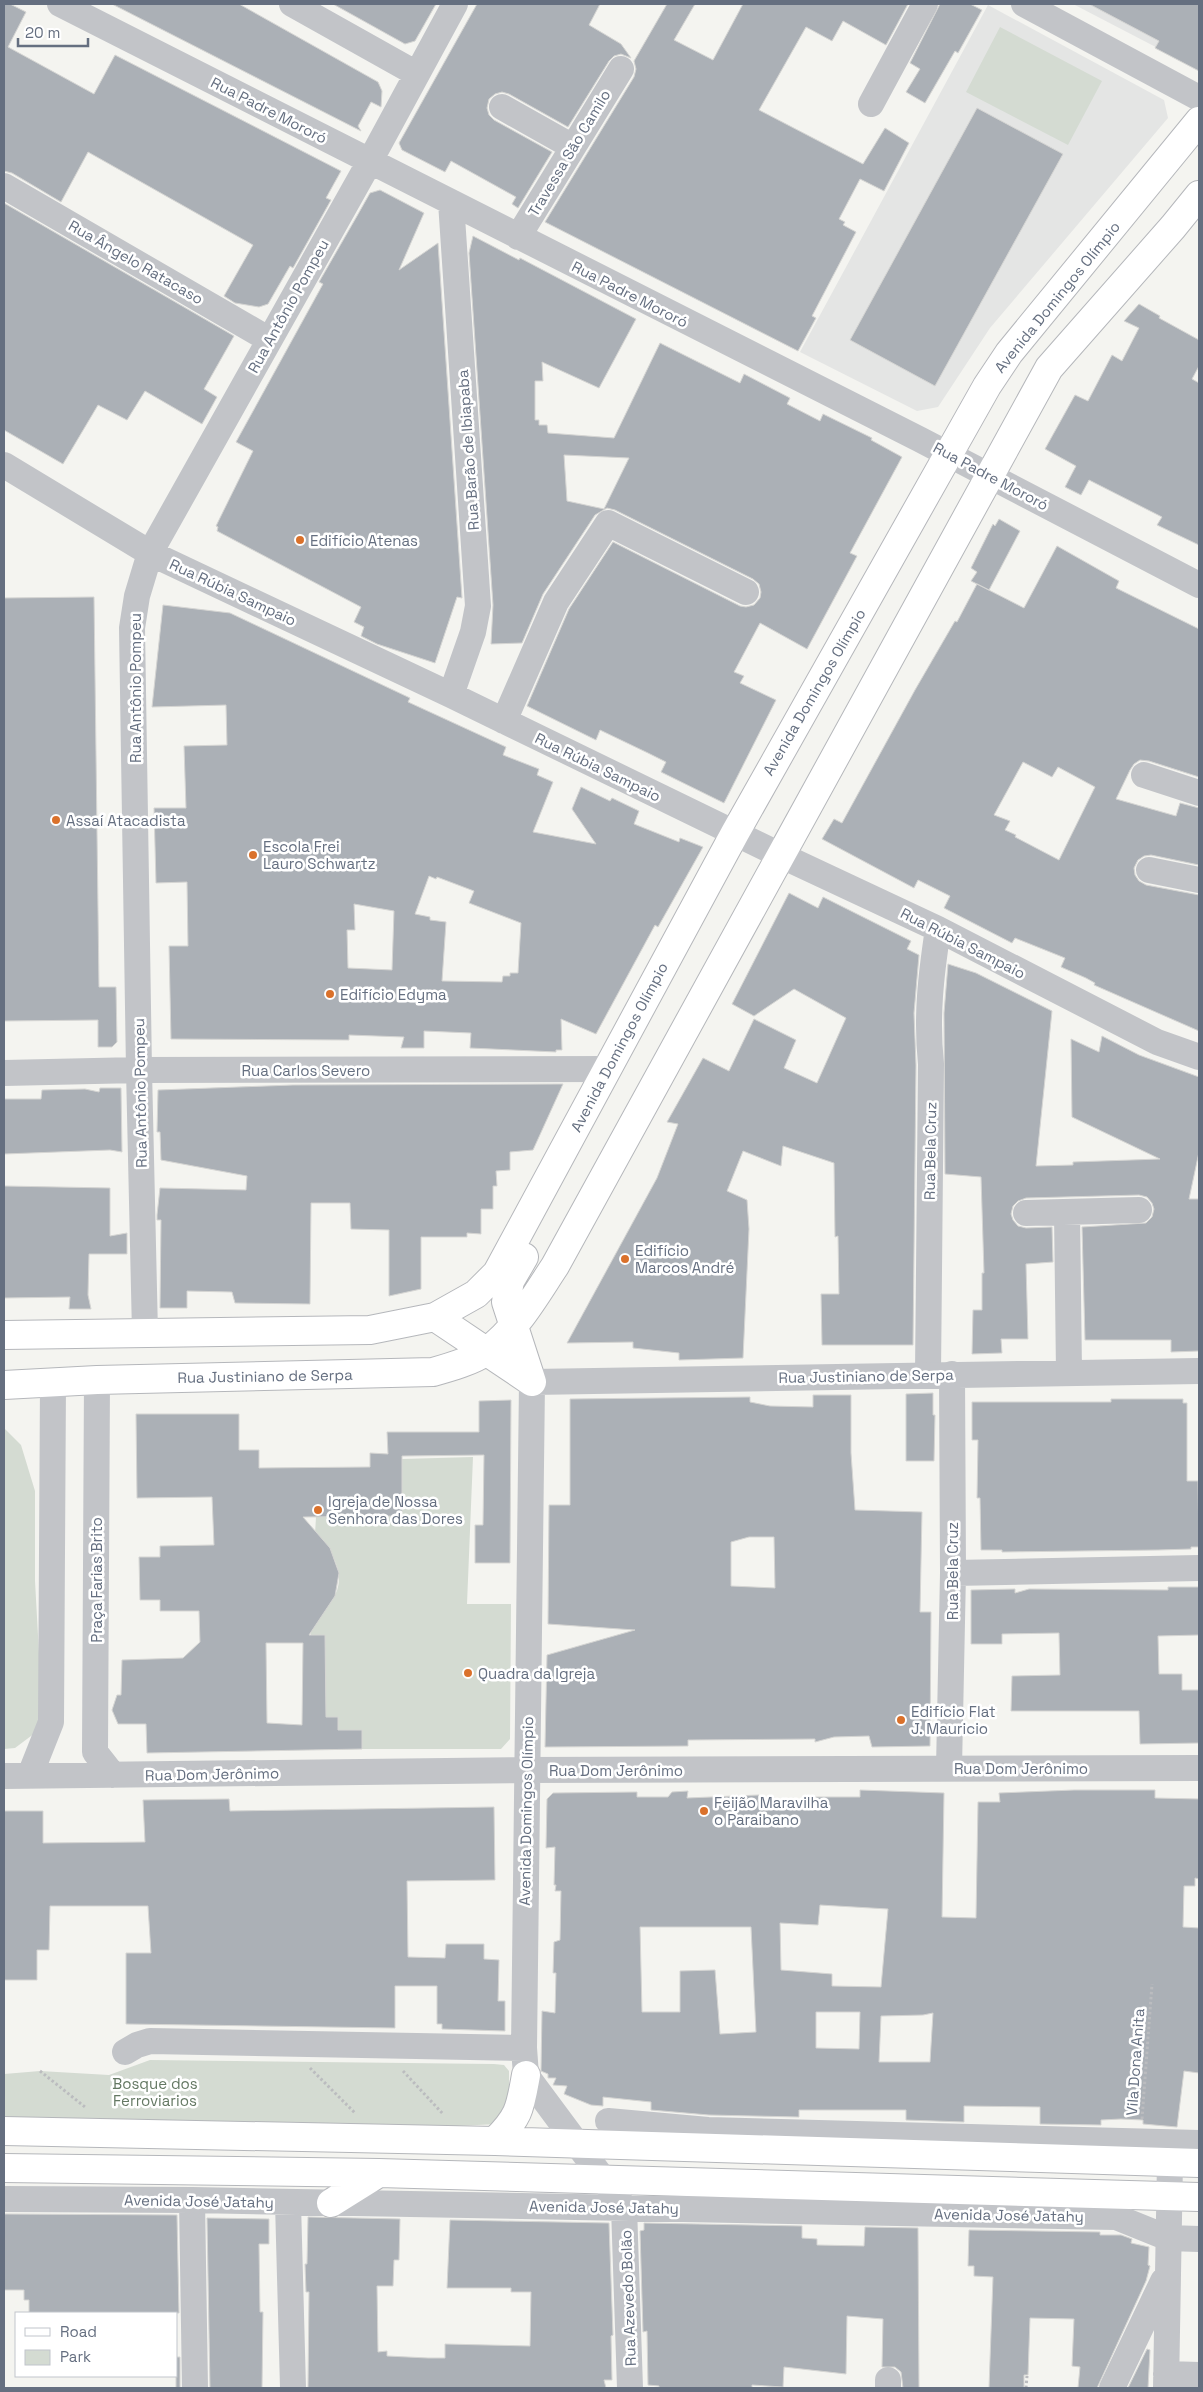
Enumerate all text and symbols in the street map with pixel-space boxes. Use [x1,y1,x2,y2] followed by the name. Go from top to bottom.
[18,15,88,47] scale bar
[25,23,60,42] text: 20 m
[208,73,330,147] street label: Rua Padre Mororó
[524,86,614,220] street label: Travessa São Camilo
[65,216,207,308] street label: Rua Ângelo Ratacaso
[990,217,1124,377] street label: Avenida Domingos Olímpio
[243,236,333,376] street label: Rua Antônio Pompeu
[569,257,691,331] street label: Rua Padre Mororó
[453,369,483,531] street label: Rua Barão de Ibiapaba
[930,438,1052,514] street label: Rua Padre Mororó
[310,531,418,550] place label: Edifício Atenas
[294,534,306,546] marker: Edifício Atenas
[167,554,299,630] street label: Rua Rúbia Sampaio
[758,605,870,779] street label: Avenida Domingos Olímpio
[126,613,145,763] street label: Rua Antônio Pompeu
[532,728,664,806] street label: Rua Rúbia Sampaio
[66,811,186,830] place label: Assaí Atacadista
[50,814,62,826] marker: Assaí Atacadista
[263,837,375,873] place label: Escola Frei Lauro Schwartz
[247,849,259,861] marker: Escola Frei Lauro Schwartz
[897,903,1029,983] street label: Rua Rúbia Sampaio
[566,959,672,1135] street label: Avenida Domingos Olímpio
[340,985,447,1004] place label: Edifício Edyma
[324,988,336,1000] marker: Edifício Edyma
[129,1018,151,1168] street label: Rua Antônio Pompeu
[242,1061,370,1080] street label: Rua Carlos Severo
[920,1102,940,1200] street label: Rua Bela Cruz
[635,1241,734,1277] place label: Edifício Marcos André
[619,1253,631,1265] marker: Edifício Marcos André
[177,1365,353,1387] street label: Rua Justiniano de Serpa
[778,1365,954,1387] street label: Rua Justiniano de Serpa
[328,1492,463,1528] place label: Igreja de Nossa Senhora das Dores
[312,1504,324,1516] marker: Igreja de Nossa Senhora das Dores
[87,1517,106,1643] street label: Praça Farias Brito
[943,1522,962,1620] street label: Rua Bela Cruz
[478,1664,596,1683] place label: Quadra da Igreja
[462,1667,474,1679] marker: Quadra da Igreja
[911,1702,996,1738] place label: Edifício Flat J. Mauricio
[895,1714,907,1726] marker: Edifício Flat J. Mauricio
[515,1716,537,1906] street label: Avenida Domingos Olímpio
[954,1759,1088,1778] street label: Rua Dom Jerônimo
[549,1761,683,1780] street label: Rua Dom Jerônimo
[145,1763,279,1785] street label: Rua Dom Jerônimo
[714,1793,829,1829] place label: Feijão Maravilha o Paraibano
[698,1805,710,1817] marker: Feijão Maravilha o Paraibano
[1122,2007,1148,2116] street label: Vila Dona Anita
[112,2074,198,2110] park label: Bosque dos Ferroviarios
[124,2190,274,2212] street label: Avenida José Jatahy
[529,2196,679,2218] street label: Avenida José Jatahy
[934,2204,1084,2226] street label: Avenida José Jatahy
[616,2229,640,2367] street label: Rua Azevedo Bolão
[15,2312,178,2377] legend
[60,2322,97,2341] text: Road
[60,2347,91,2366] text: Park

